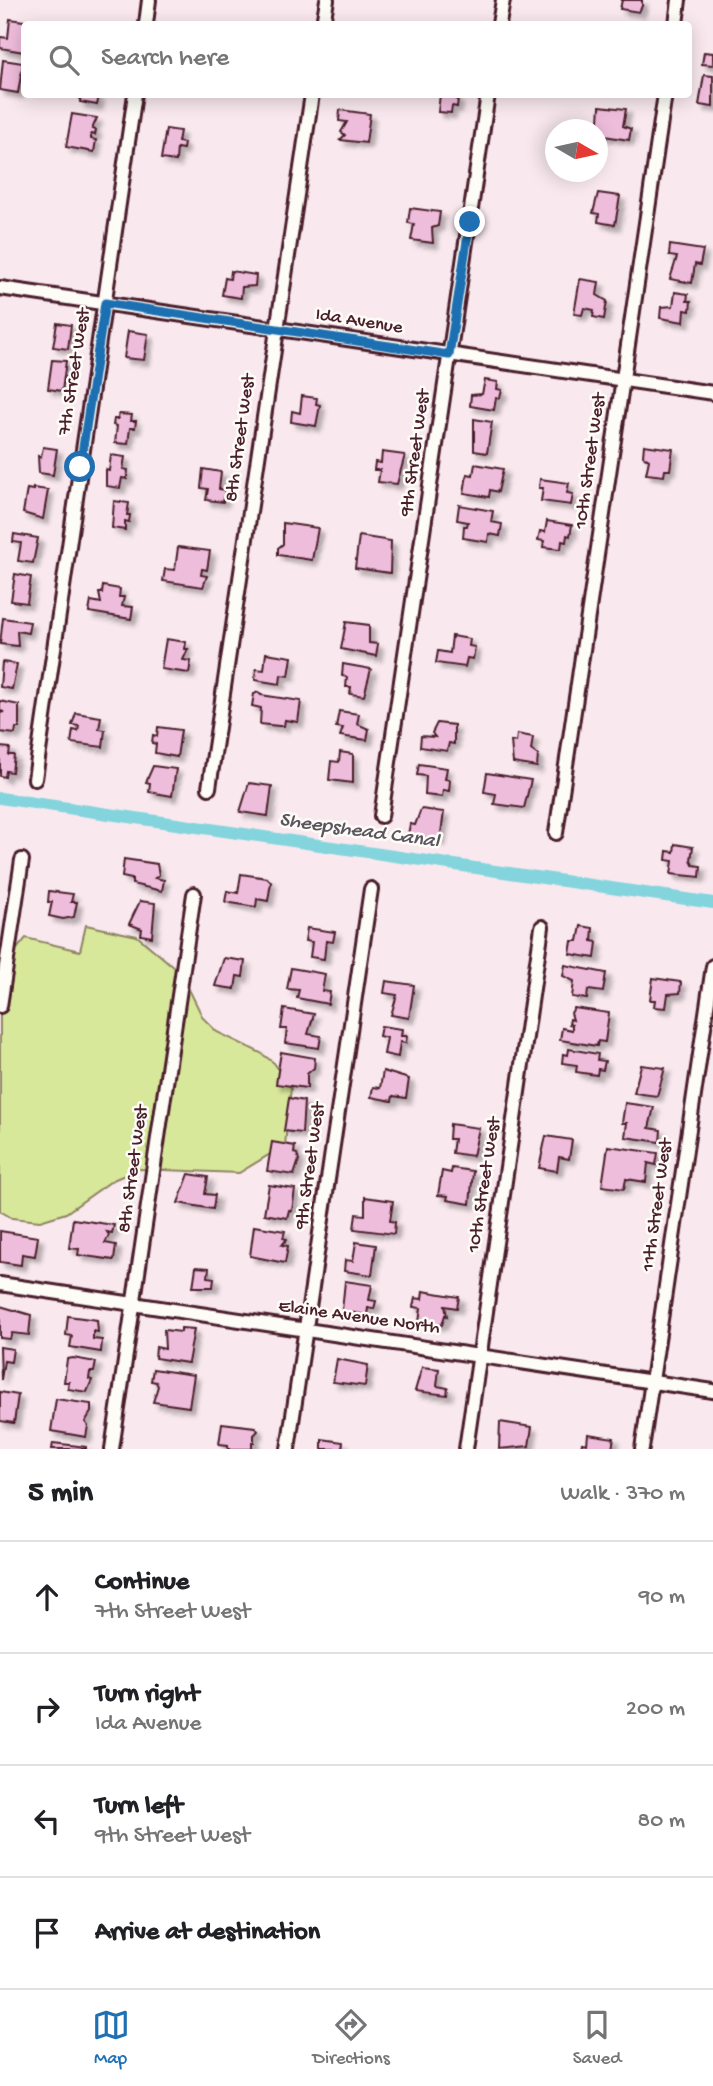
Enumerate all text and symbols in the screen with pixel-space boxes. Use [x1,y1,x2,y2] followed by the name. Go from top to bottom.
[21,21,692,98] search box
[45,41,83,79] icon: search
[101,44,229,75] text: Search here
[545,119,608,182] north arrow
[454,206,485,237] route end
[314,304,404,340] street label: Ida Avenue
[53,305,97,438] street label: 7th Street West
[221,370,262,503] street label: 8th Street West
[396,386,437,519] street label: 9th Street West
[570,389,612,531] street label: 10th Street West
[64,451,95,482] route start
[277,808,442,856] water label: Sheepshead Canal
[291,1099,332,1232] street label: 9th Street West
[114,1101,155,1234] street label: 8th Street West
[463,1113,507,1255] street label: 10th Street West
[637,1135,679,1274] street label: 11th Street West
[277,1295,441,1341] street label: Elaine Avenue North
[28,1477,93,1512] text: 5 min
[561,1481,685,1508] text: Walk · 370 m
[95,1568,189,1599] text: Continue
[28,1578,66,1616] icon: ahead
[639,1584,685,1611] text: 90 m
[95,1599,250,1626] text: 7th Street West
[95,1680,199,1711] text: Turn right
[28,1690,66,1728] icon: right
[626,1696,685,1723] text: 200 m
[95,1711,201,1738] text: Ida Avenue
[95,1792,183,1823] text: Turn left
[28,1802,66,1840] icon: left
[638,1808,685,1835] text: 80 m
[95,1823,250,1850] text: 9th Street West
[28,1914,66,1952] icon: arrive
[95,1918,320,1949] text: Arrive at destination
[92,2006,130,2071] tab: Map
[313,2006,390,2071] tab: Directions
[573,2006,621,2071] tab: Saved

